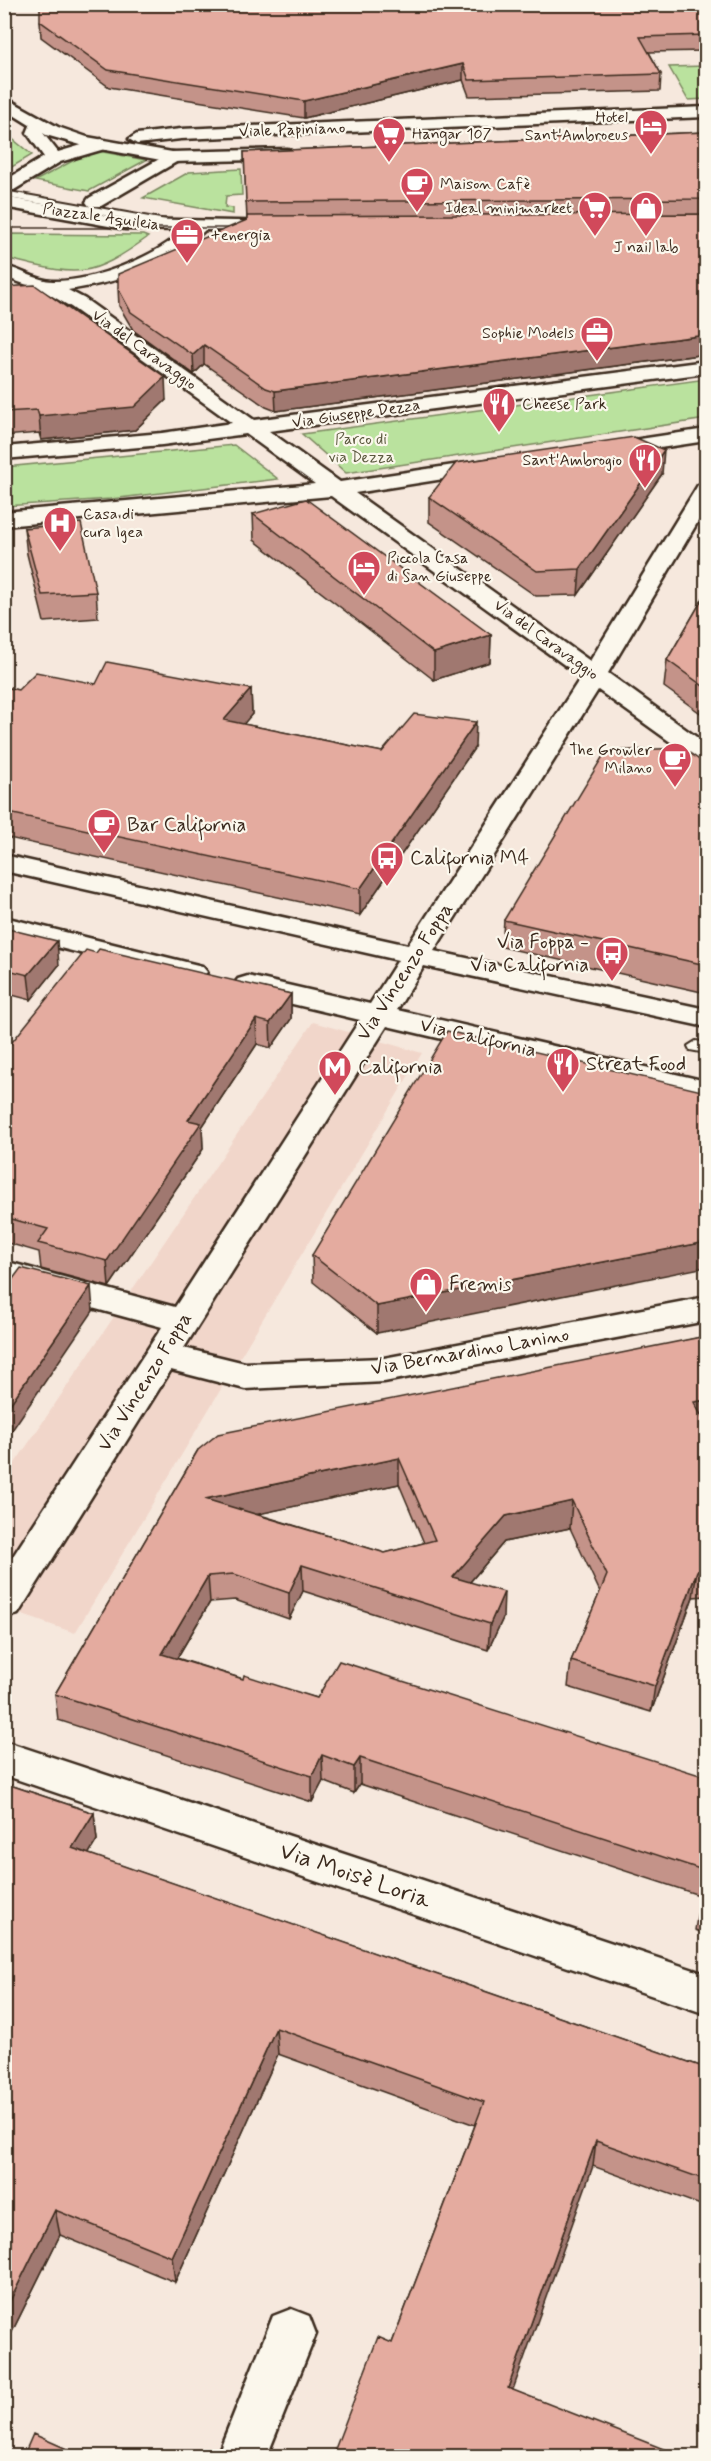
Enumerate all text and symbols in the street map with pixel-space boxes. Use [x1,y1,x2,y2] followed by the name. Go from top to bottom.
[525,107,628,146] place label: Hotel Sant'Ambroeus
[633,108,669,155] hotel icon: Hotel Sant'Ambroeus
[371,116,407,163] supermarket icon: Hangar 107
[238,118,346,142] street label: Viale Papiniano
[412,124,492,146] place label: Hangar 107
[399,166,435,213] cafe icon: Maison Cafè
[440,174,530,195] place label: Maison Cafè
[577,190,613,237] supermarket icon: Ideal minimarket
[628,190,664,237] shop icon: J nail lab
[41,198,161,236] street label: Piazzale Aquileia
[445,198,572,219] place label: Ideal minimarket
[169,217,205,264] office icon: +energia
[210,225,271,247] place label: +energia
[613,237,679,258] place label: J nail lab
[87,305,201,396] street label: Via del Caravaggio
[579,315,615,362] office icon: Sophie Models
[482,323,574,344] place label: Sophie Models
[481,386,517,433] restaurant icon: Cheese Park
[522,394,607,415] place label: Cheese Park
[291,395,421,433] street label: Via Giuseppe Dezza
[328,429,394,468] park label: Parco di via Dezza
[627,442,663,489] restaurant icon: Sant'Ambrogio
[523,450,622,471] place label: Sant'Ambrogio
[83,504,143,543] place label: Casa di cura Igea
[42,505,78,552] hospital icon: Casa di cura Igea
[387,548,492,587] place label: Piccola Casa di San Giuseppe
[346,549,382,596] hotel icon: Piccola Casa di San Giuseppe
[489,595,603,686] street label: Via del Caravaggio
[569,740,653,779] place label: The Growler Milano
[657,741,693,788] cafe icon: The Growler Milano
[86,807,122,854] cafe icon: Bar California
[127,812,246,841] place label: Bar California
[369,840,405,887] bus stop icon: California M4
[410,845,529,874] place label: California M4
[350,898,460,1046] street label: Via Vincenzo Foppa
[470,929,589,981] place label: Via Foppa - Via California
[594,935,630,982] bus stop icon: Via Foppa - Via California
[417,1011,539,1066] street label: Via California
[545,1046,581,1093] restaurant icon: Streat Food
[317,1049,353,1096] metro station icon: California
[586,1051,686,1078] place label: Streat Food
[358,1054,442,1083] place label: California
[408,1266,444,1313] shop icon: Fremis
[449,1271,512,1298] place label: Fremis
[91,1307,199,1457] street label: Via Vincenzo Foppa
[369,1321,571,1383] street label: Via Bernardino Lanino
[275,1836,435,1917] street label: Via Moisè Loria

